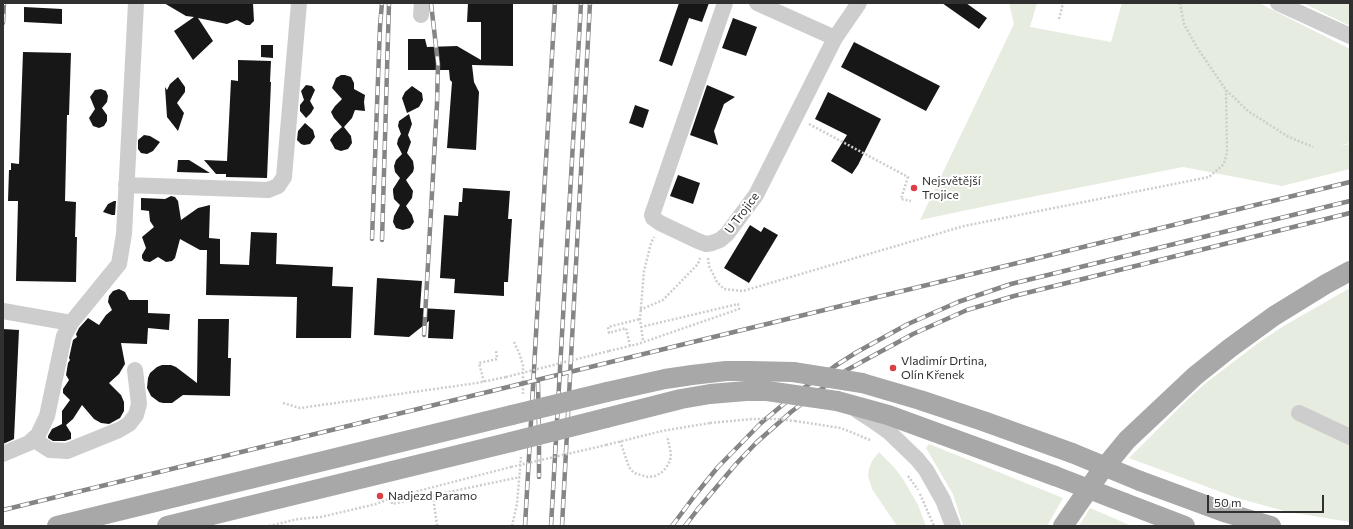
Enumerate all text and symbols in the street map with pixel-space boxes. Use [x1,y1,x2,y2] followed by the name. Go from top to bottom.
[922,174,981,202] place label: Nejsvětější Trojice
[909,183,919,193] marker: Nejsvětější Trojice
[722,190,762,236] street label: U Trojice
[901,354,987,382] place label: Vladimír Drtina, Olín Křenek
[888,363,898,373] marker: Vladimír Drtina, Olín Křenek
[1209,487,1326,513] scale bar
[388,489,477,503] place label: Nadjezd Paramo
[375,491,385,501] marker: Nadjezd Paramo
[1214,495,1242,509] text: 50 m

